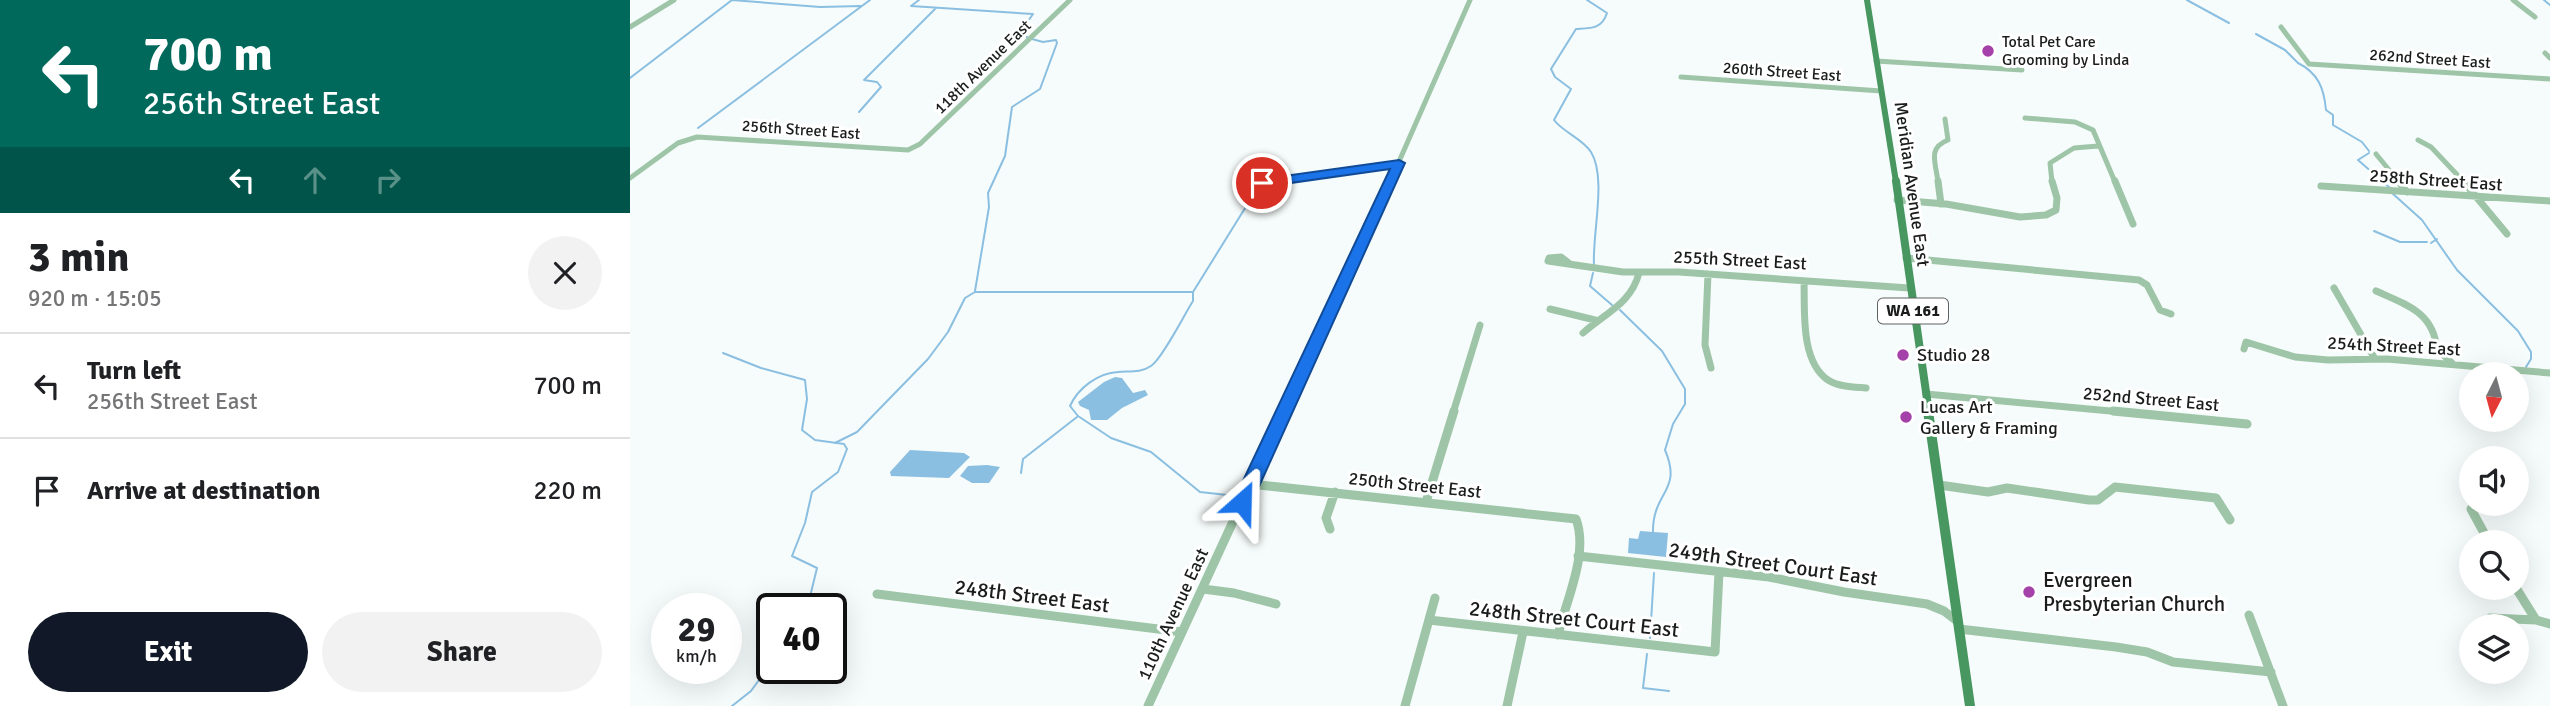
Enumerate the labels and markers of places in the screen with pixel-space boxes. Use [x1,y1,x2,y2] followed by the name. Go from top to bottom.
[2002,32,2129,70] place label: Total Pet Care Grooming by Linda
[1980,43,1996,59] marker: Total Pet Care Grooming by Linda
[1232,153,1292,213] pin
[1917,344,1990,366] place label: Studio 28
[1895,347,1911,363] marker: Studio 28
[1920,396,2058,439] place label: Lucas Art Gallery & Framing
[1898,409,1914,425] marker: Lucas Art Gallery & Framing
[2043,567,2225,617] place label: Evergreen Presbyterian Church
[2021,584,2037,600] marker: Evergreen Presbyterian Church

